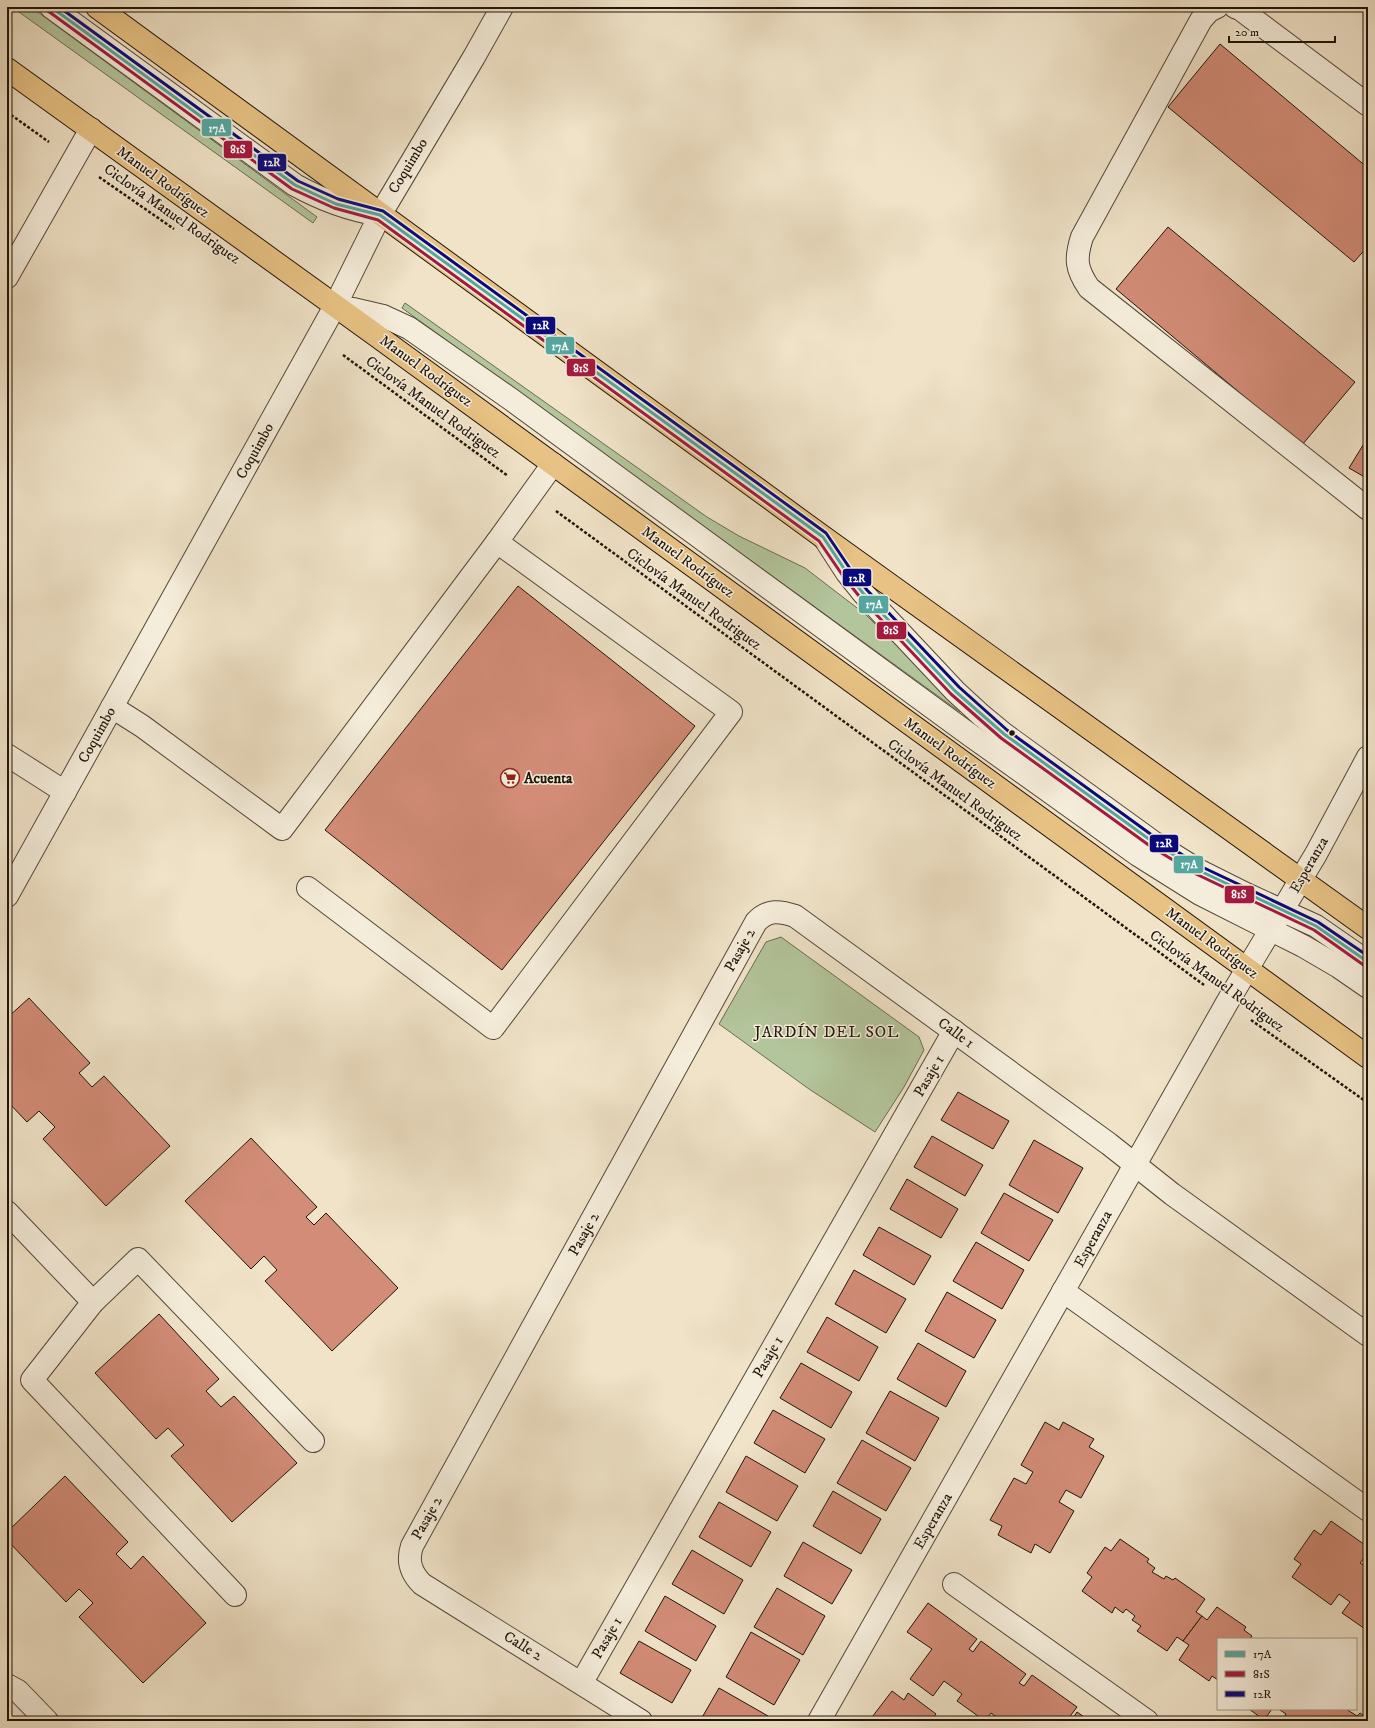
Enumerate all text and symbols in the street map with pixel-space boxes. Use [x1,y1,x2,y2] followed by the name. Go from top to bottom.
[1229,18,1335,44] scale bar
[1235,25,1259,40] text: 20 m
[201,118,232,137] line badge: 17A
[209,122,226,136] text: 17A
[384,135,432,197] street label: Coquimbo
[223,140,253,159] line badge: 81S
[113,142,214,222] street label: Manuel Rodríguez
[230,143,246,157] text: 81S
[257,153,287,172] line badge: 12R
[264,156,281,170] text: 12R
[100,160,244,269] street label: Ciclovía Manuel Rodriguez
[525,316,556,335] line badge: 12R
[533,319,550,333] text: 12R
[376,331,477,411] street label: Manuel Rodríguez
[545,336,575,355] line badge: 17A
[552,340,569,354] text: 17A
[362,352,505,463] street label: Ciclovía Manuel Rodriguez
[566,358,596,377] line badge: 81S
[573,362,589,376] text: 81S
[232,420,278,482] street label: Coquimbo
[638,522,739,602] street label: Manuel Rodríguez
[623,544,766,655] street label: Ciclovía Manuel Rodriguez
[842,568,872,587] line badge: 12R
[849,572,866,586] text: 12R
[858,595,889,614] line badge: 17A
[866,598,883,612] text: 17A
[876,621,907,640] line badge: 81S
[883,624,899,638] text: 81S
[74,704,120,766] street label: Coquimbo
[900,713,1001,793] street label: Manuel Rodríguez
[1007,728,1017,738] unlabelled marker
[884,735,1027,846] street label: Ciclovía Manuel Rodriguez
[499,767,521,789] supermarket icon: Acuenta
[523,769,573,788] place label: Acuenta
[1285,833,1333,897] street label: Esperanza
[1149,834,1179,853] line badge: 12R
[1156,837,1173,851] text: 12R
[1173,855,1204,874] line badge: 17A
[1181,858,1198,872] text: 17A
[1224,885,1255,904] line badge: 81S
[1231,888,1247,902] text: 81S
[1162,903,1263,983] street label: Manuel Rodríguez
[720,924,760,975] street label: Pasaje 2
[1146,926,1289,1037] street label: Ciclovía Manuel Rodriguez
[934,1013,978,1053] street label: Calle 1
[753,1022,899,1042] district label: JARDÍN DEL SOL
[910,1052,948,1100] street label: Pasaje 1
[1070,1207,1117,1271] street label: Esperanza
[564,1208,604,1259] street label: Pasaje 2
[749,1333,787,1381] street label: Pasaje 1
[909,1489,957,1553] street label: Esperanza
[407,1492,447,1543] street label: Pasaje 2
[588,1614,626,1662] street label: Pasaje 1
[500,1627,546,1666] street label: Calle 2
[1217,1638,1357,1710] legend
[1253,1647,1272,1662] text: 17A
[1253,1667,1270,1682] text: 81S
[1253,1687,1271,1702] text: 12R

